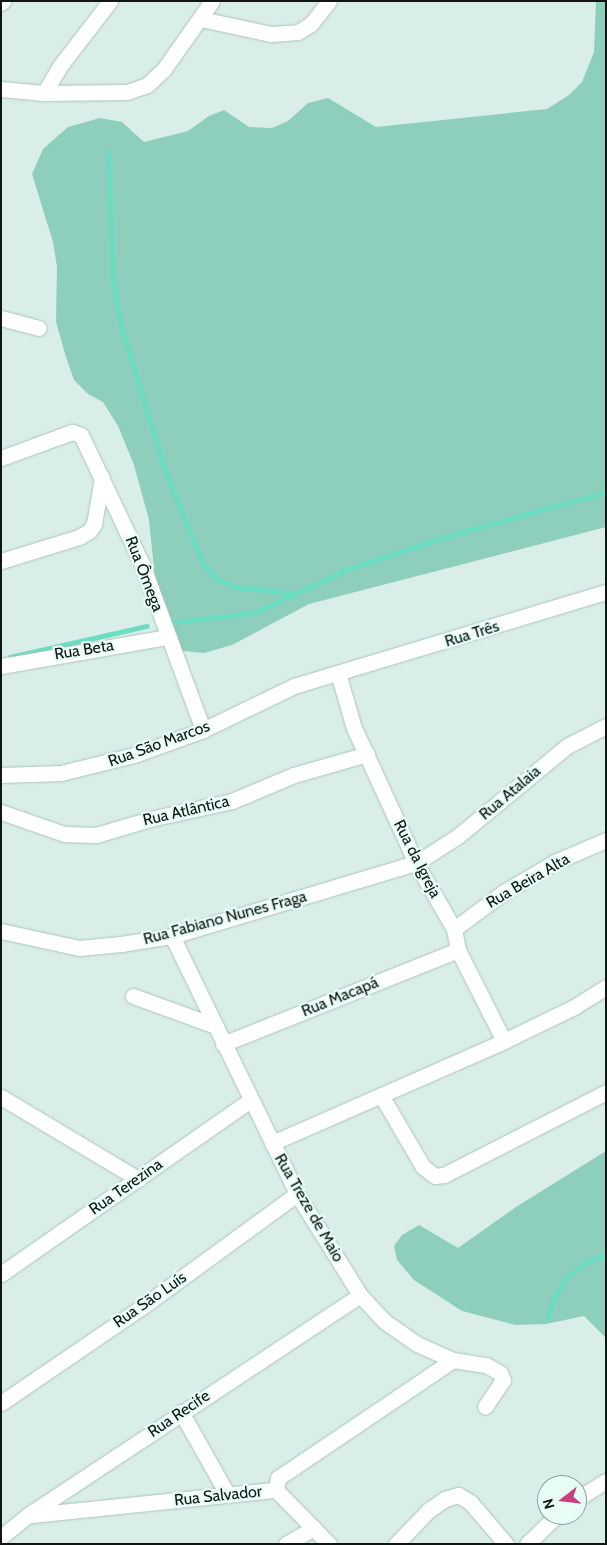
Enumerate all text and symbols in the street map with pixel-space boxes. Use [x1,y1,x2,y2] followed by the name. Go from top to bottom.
[121,534,167,614] street label: Rua Ômega
[442,617,502,651] street label: Rua Três
[53,636,115,664] street label: Rua Beta
[106,717,212,771] street label: Rua São Marcos
[475,762,545,824] street label: Rua Atalaia
[141,792,231,830] street label: Rua Atlântica
[389,817,445,901] street label: Rua da Igreja
[483,849,573,913] street label: Rua Beira Alta
[141,887,309,949] street label: Rua Fabiano Nunes Fraga
[299,973,381,1021] street label: Rua Macapá
[270,1150,348,1266] street label: Rua Treze de Maio
[86,1155,166,1219] street label: Rua Terezina
[110,1268,190,1332] street label: Rua São Luís
[144,1386,214,1442] street label: Rua Recife
[537,1475,587,1525] north arrow
[173,1482,263,1510] street label: Rua Salvador
[539,1497,559,1511] text: N

